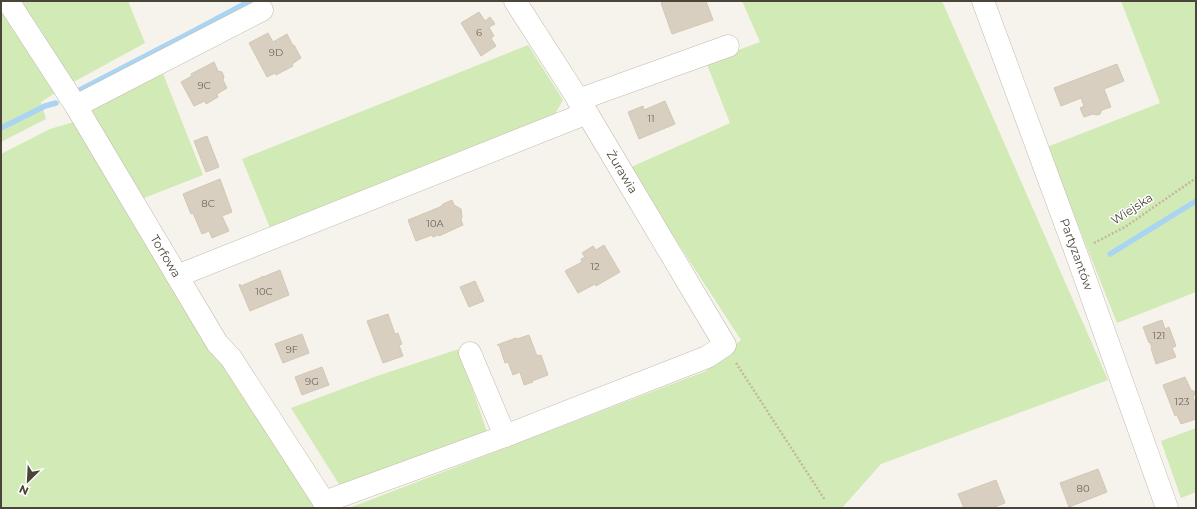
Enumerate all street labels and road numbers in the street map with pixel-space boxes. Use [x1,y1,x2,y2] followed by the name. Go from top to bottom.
[604,147,641,196] street label: Żurawia
[1108,190,1155,228] street label: Wiejska
[1057,216,1097,293] street label: Partyzantów
[147,232,184,280] street label: Torfowa

